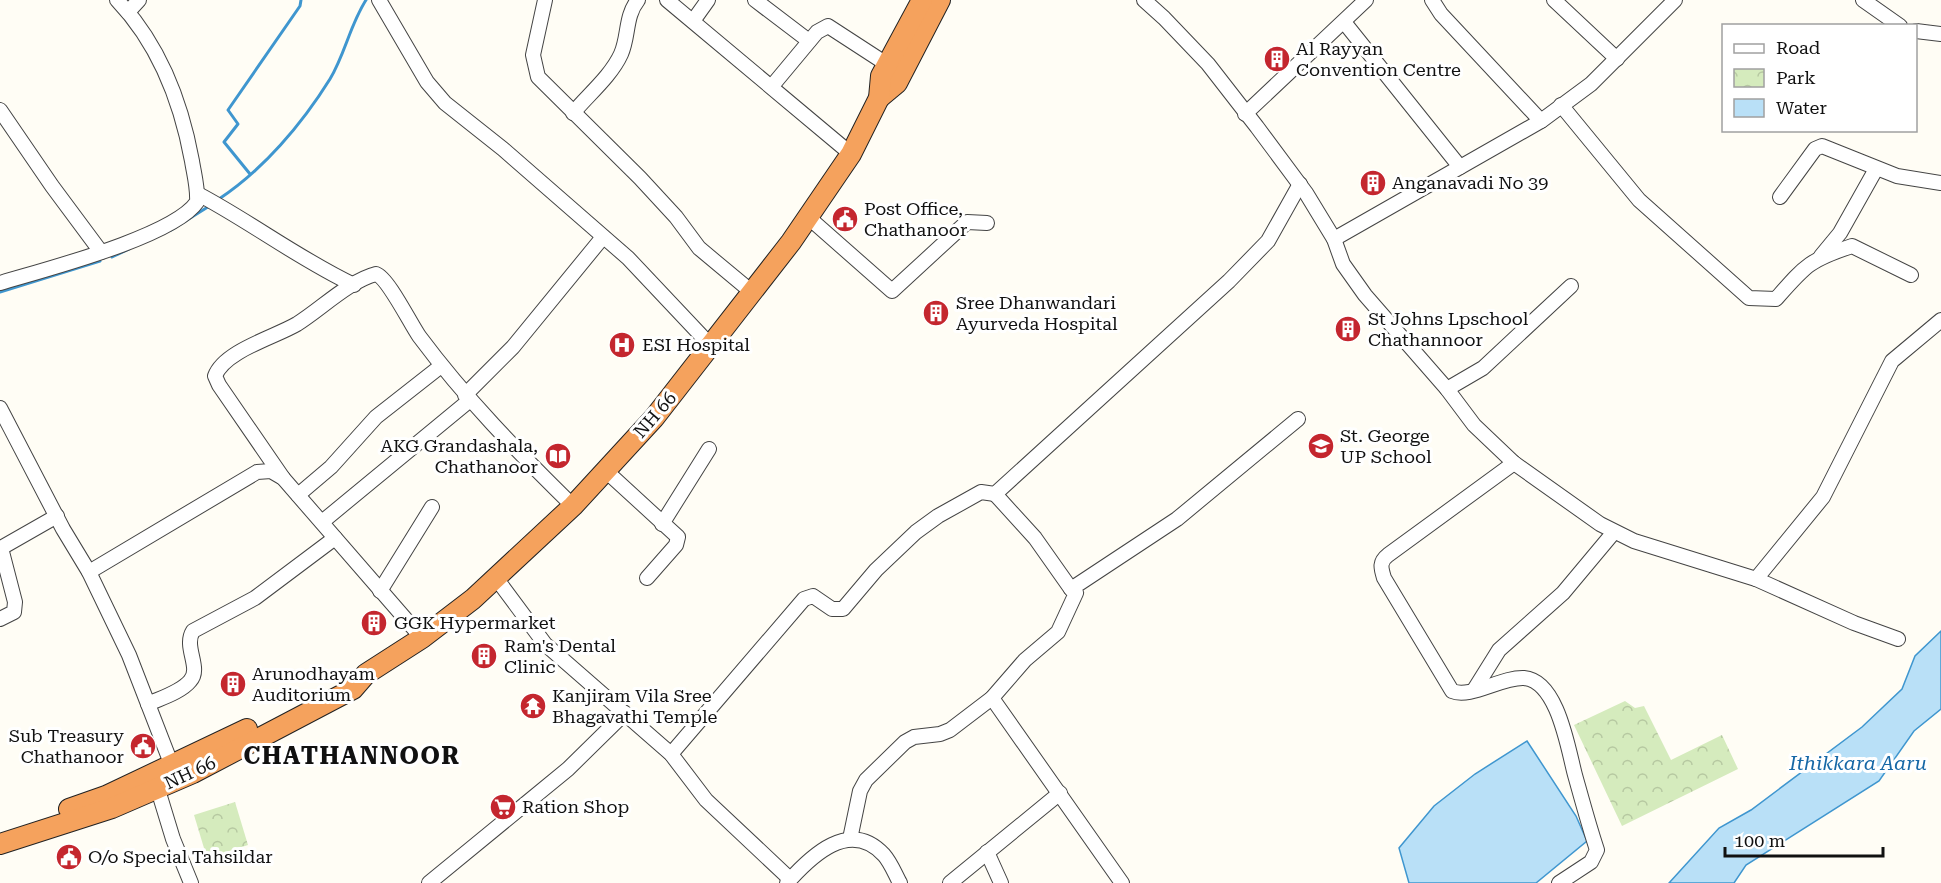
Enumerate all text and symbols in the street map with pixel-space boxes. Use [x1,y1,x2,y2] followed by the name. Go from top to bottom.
[1722,24,1917,132] legend
[1776,37,1821,58] text: Road
[1296,38,1461,80] place label: Al Rayyan Convention Centre
[1262,44,1292,74] building icon: Al Rayyan Convention Centre
[1776,67,1816,88] text: Park
[1776,97,1827,118] text: Water
[1358,168,1388,198] building icon: Anganavadi No 39
[1392,172,1548,193] place label: Anganavadi No 39
[864,198,967,240] place label: Post Office, Chathanoor
[830,204,860,234] public building icon: Post Office, Chathanoor
[956,292,1118,334] place label: Sree Dhanwandari Ayurveda Hospital
[921,298,951,328] building icon: Sree Dhanwandari Ayurveda Hospital
[1368,308,1529,350] place label: St Johns Lpschool Chathannoor
[1333,314,1363,344] building icon: St Johns Lpschool Chathannoor
[607,330,637,360] hospital icon: ESI Hospital
[642,334,750,355] place label: ESI Hospital
[629,387,680,442] street label: NH 66
[1340,425,1432,467] place label: St. George UP School
[1306,431,1336,461] school or university icon: St. George UP School
[380,435,538,477] place label: AKG Grandashala, Chathanoor
[543,441,573,471] library icon: AKG Grandashala, Chathanoor
[359,608,389,638] building icon: GGK Hypermarket
[394,612,556,633] place label: GGK Hypermarket
[504,635,616,677] place label: Ram's Dental Clinic
[469,641,499,671] building icon: Ram's Dental Clinic
[252,663,375,705] place label: Arunodhayam Auditorium
[218,669,248,699] building icon: Arunodhayam Auditorium
[552,685,717,727] place label: Kanjiram Vila Sree Bhagavathi Temple
[518,691,548,721] temple icon: Kanjiram Vila Sree Bhagavathi Temple
[9,725,124,767] place label: Sub Treasury Chathanoor
[128,731,158,761] public building icon: Sub Treasury Chathanoor
[243,742,461,770] district label: CHATHANNOOR
[1788,751,1927,775] water label: Ithikkara Aaru
[161,752,219,793] street label: NH 66
[488,792,518,822] supermarket icon: Ration Shop
[522,796,629,817] place label: Ration Shop
[1725,820,1882,858] scale bar
[1734,830,1785,851] text: 100 m
[54,842,84,872] public building icon: O/o Special Tahsildar
[88,846,273,867] place label: O/o Special Tahsildar

